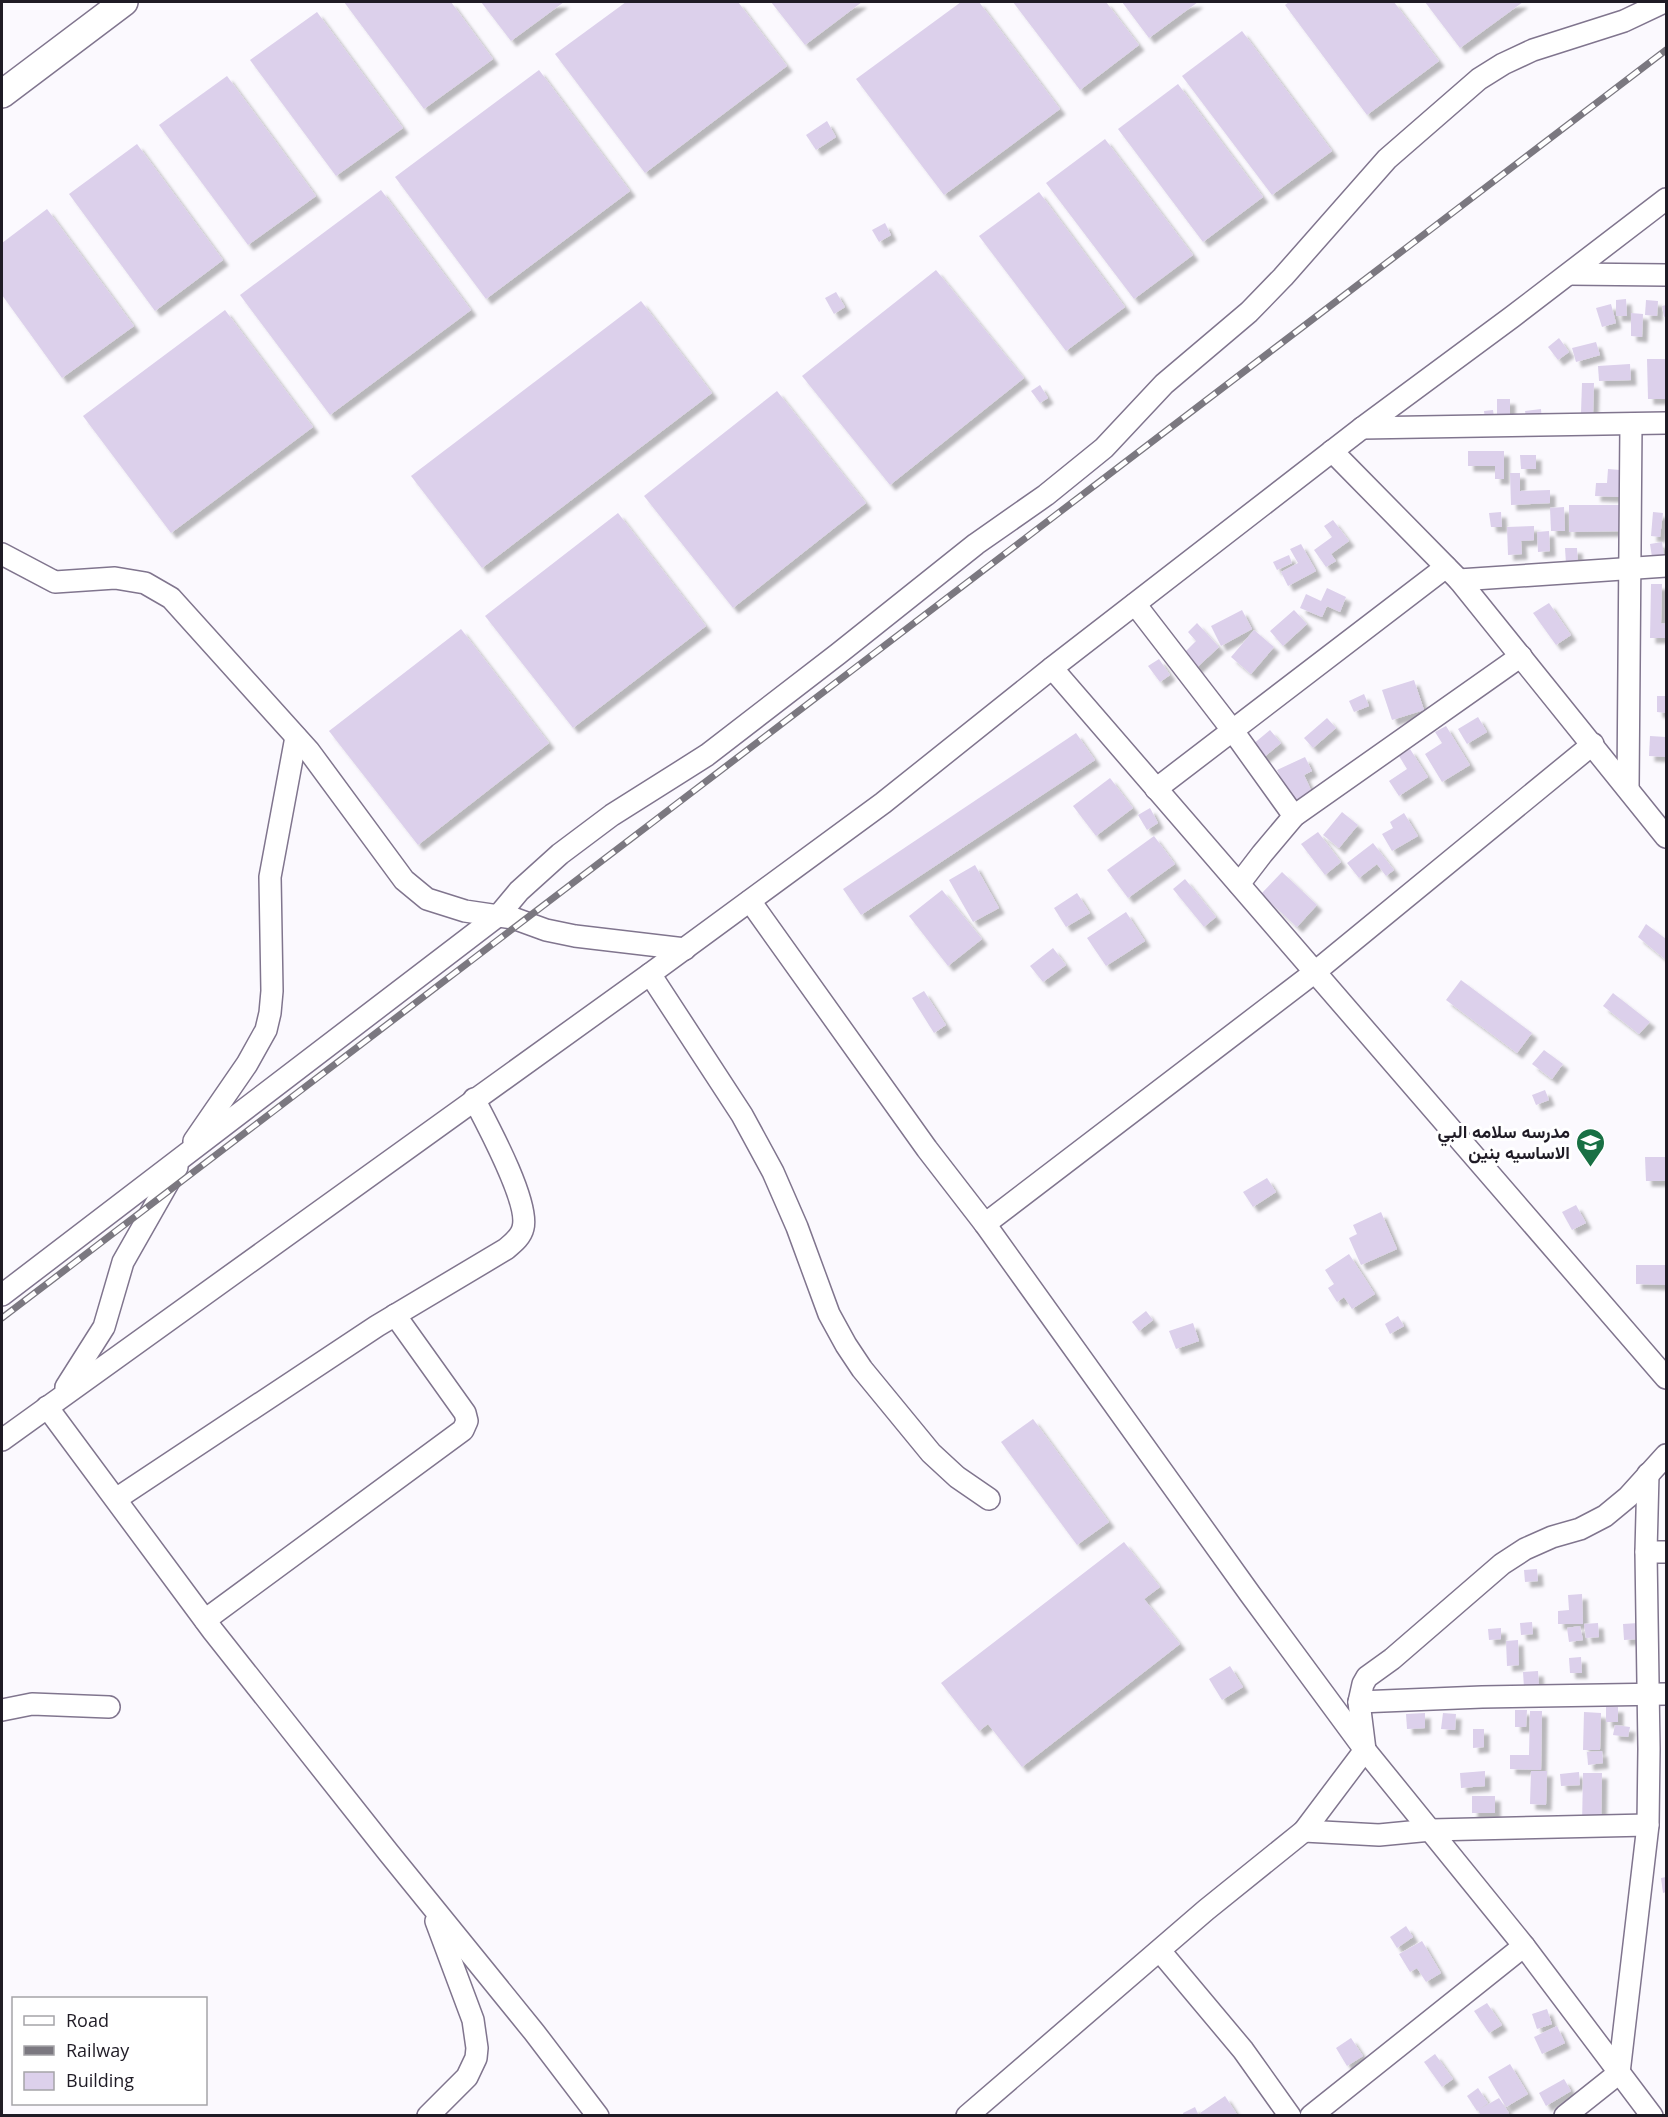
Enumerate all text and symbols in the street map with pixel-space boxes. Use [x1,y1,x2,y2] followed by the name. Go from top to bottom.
[1437,1119,1570,1164] place label: مدرسه سلامه البي الاساسيه بنين
[1575,1126,1607,1168] school or university icon: مدرسه سلامه البي الاساسيه بنين
[12,1997,207,2105] legend
[66,2008,109,2032] text: Road
[66,2038,130,2062] text: Railway
[66,2068,134,2092] text: Building

